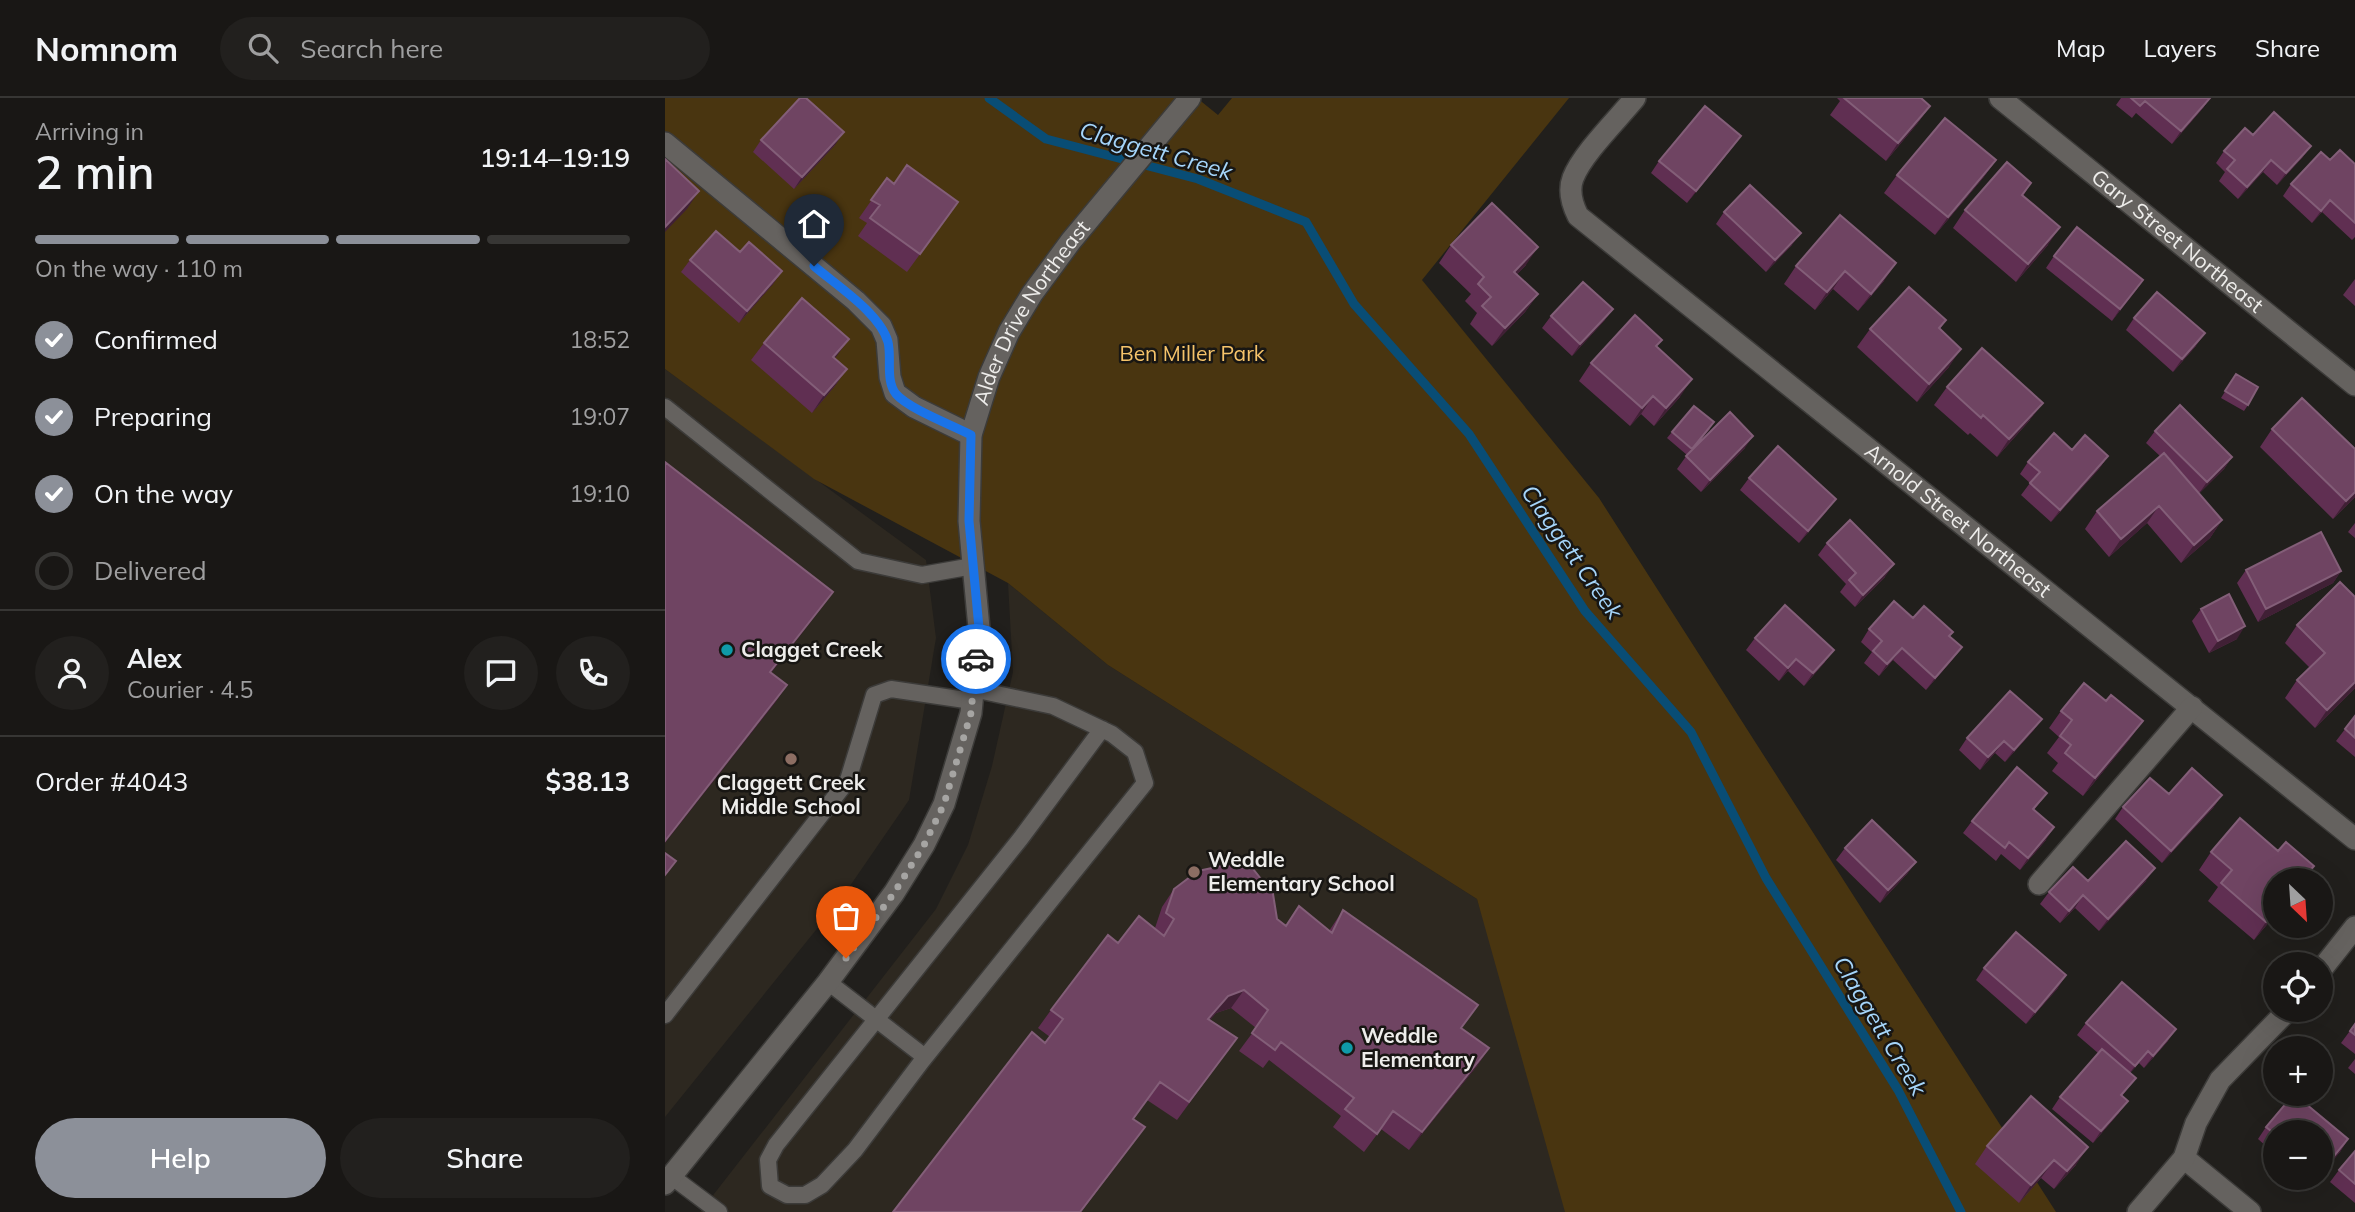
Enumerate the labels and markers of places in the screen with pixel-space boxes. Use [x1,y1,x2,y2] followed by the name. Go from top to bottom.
[784,194,844,266] pin
[741,636,883,662] place label: Clagget Creek
[719,642,735,658] marker: Clagget Creek
[783,751,799,767] marker: Claggett Creek Middle School
[717,769,866,819] place label: Claggett Creek Middle School
[1208,846,1395,896] place label: Weddle Elementary School
[1186,864,1202,880] marker: Weddle Elementary School
[816,886,876,958] pin
[1361,1022,1475,1072] place label: Weddle Elementary
[1339,1040,1355,1056] marker: Weddle Elementary

